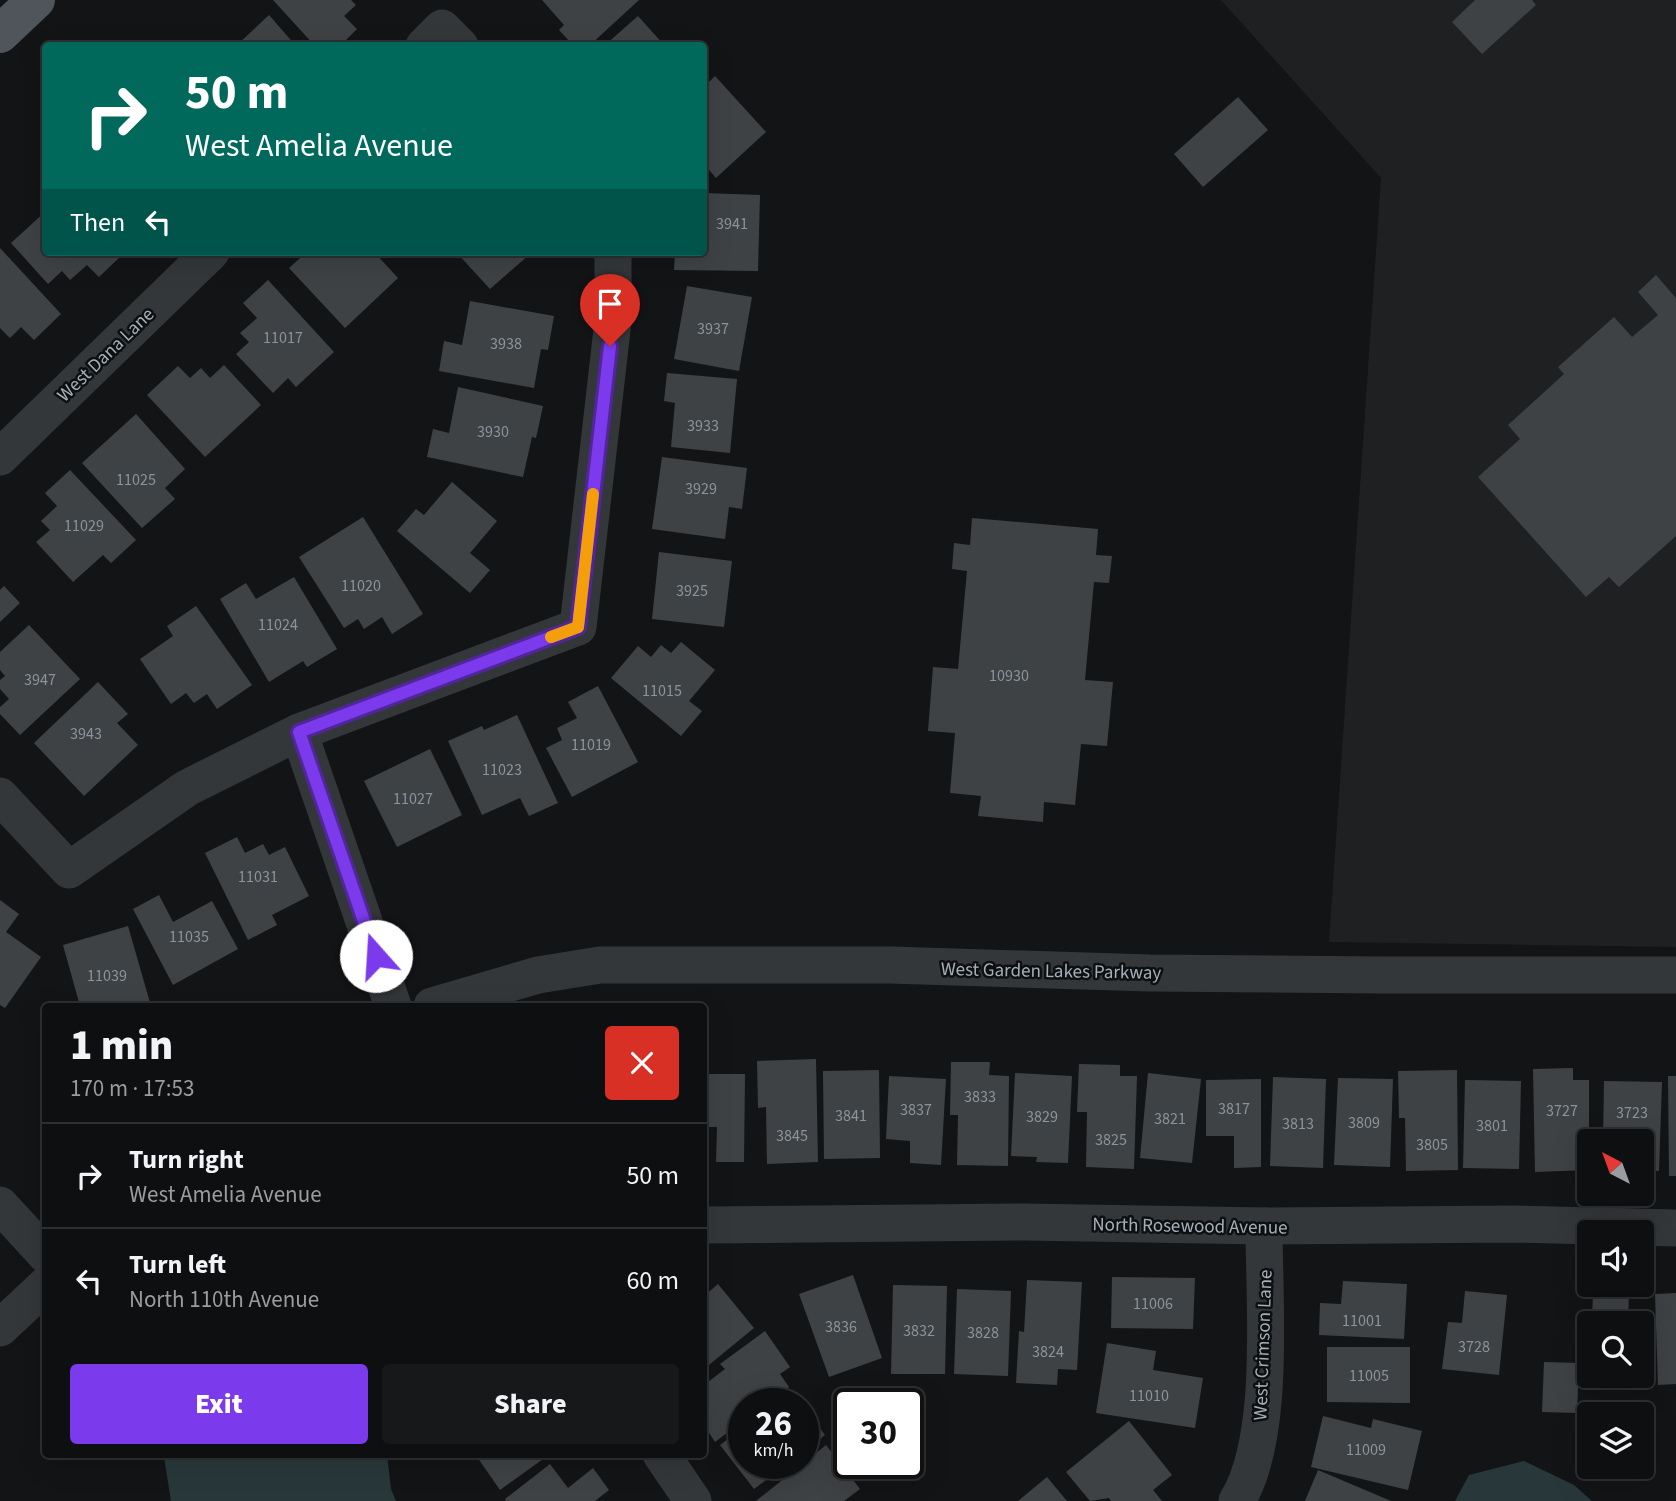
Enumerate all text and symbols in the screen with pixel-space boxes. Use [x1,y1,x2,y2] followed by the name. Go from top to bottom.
[185,58,289,128] text: 50 m
[70,70,161,161] icon: right
[185,123,453,169] text: West Amelia Avenue
[139,203,177,241] icon: left
[70,204,125,241] text: Then
[716,213,748,235] house number: 3941
[580,274,640,346] pin
[591,285,629,323] icon: arrive
[51,302,161,408] street label: West Dana Lane
[697,318,729,340] house number: 3937
[263,327,303,349] house number: 11017
[490,333,522,355] house number: 3938
[687,415,719,437] house number: 3933
[477,421,509,443] house number: 3930
[116,469,156,491] house number: 11025
[685,478,717,500] house number: 3929
[64,515,104,537] house number: 11029
[341,575,381,597] house number: 11020
[676,580,708,602] house number: 3925
[258,614,298,636] house number: 11024
[989,665,1029,687] house number: 10930
[24,669,56,691] house number: 3947
[642,680,682,702] house number: 11015
[70,723,102,745] house number: 3943
[571,734,611,756] house number: 11019
[482,759,522,781] house number: 11023
[393,788,433,810] house number: 11027
[238,866,278,888] house number: 11031
[339,919,413,993] position arrow
[169,926,209,948] house number: 11035
[940,956,1162,987] street label: West Garden Lakes Parkway
[87,965,127,987] house number: 11039
[70,1016,173,1076] text: 1 min
[605,1026,679,1100] button: close
[70,1072,194,1105] text: 170 m · 17:53
[964,1086,996,1108] house number: 3833
[1218,1098,1250,1120] house number: 3817
[900,1099,932,1121] house number: 3837
[1546,1100,1578,1122] house number: 3727
[1616,1102,1648,1124] house number: 3723
[835,1105,867,1127] house number: 3841
[1026,1106,1058,1128] house number: 3829
[1154,1108,1186,1130] house number: 3821
[1348,1112,1380,1134] house number: 3809
[1282,1113,1314,1135] house number: 3813
[1476,1115,1508,1137] house number: 3801
[776,1125,808,1147] house number: 3845
[1095,1129,1127,1151] house number: 3825
[1577,1129,1654,1206] north arrow
[1577,1129,1654,1479] map controls
[1416,1134,1448,1156] house number: 3805
[129,1141,244,1178] text: Turn right
[70,1157,108,1195] icon: right
[626,1157,679,1194] text: 50 m
[129,1178,322,1211] text: West Amelia Avenue
[1092,1211,1288,1242] street label: North Rosewood Avenue
[1577,1220,1654,1297] button: sound
[129,1246,226,1283] text: Turn left
[70,1262,108,1300] icon: left
[626,1262,679,1299] text: 60 m
[1247,1269,1280,1421] street label: West Crimson Lane
[129,1283,319,1316] text: North 110th Avenue
[1133,1293,1173,1315] house number: 11006
[1342,1310,1382,1332] house number: 11001
[1577,1311,1654,1388] button: search
[825,1316,857,1338] house number: 3836
[903,1320,935,1342] house number: 3832
[967,1322,999,1344] house number: 3828
[1458,1336,1490,1358] house number: 3728
[1032,1341,1064,1363] house number: 3824
[70,1364,368,1444] button: Exit
[382,1364,679,1444] button: Share
[1349,1365,1389,1387] house number: 11005
[1129,1385,1169,1407] house number: 11010
[833,1388,924,1479] speed limit sign: 30
[755,1399,792,1449] text: 26
[1577,1402,1654,1479] button: layers
[754,1438,793,1463] text: km/h
[1346,1439,1386,1461] house number: 11009

